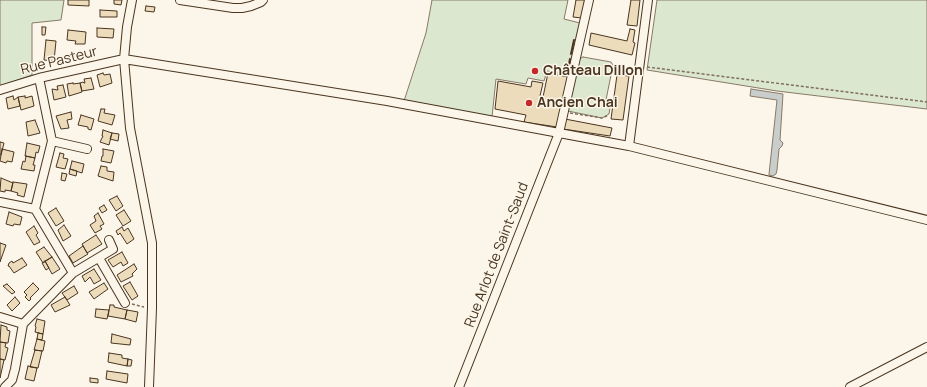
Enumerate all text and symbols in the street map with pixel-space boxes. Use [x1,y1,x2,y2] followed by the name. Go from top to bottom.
[19,43,99,79] street label: Rue Pasteur
[543,63,643,79] place label: Château Dillon
[530,66,540,76] marker: Château Dillon
[537,95,618,111] place label: Ancien Chai
[524,98,534,108] marker: Ancien Chai
[462,180,532,330] street label: Rue Arlot de Saint-Saud

